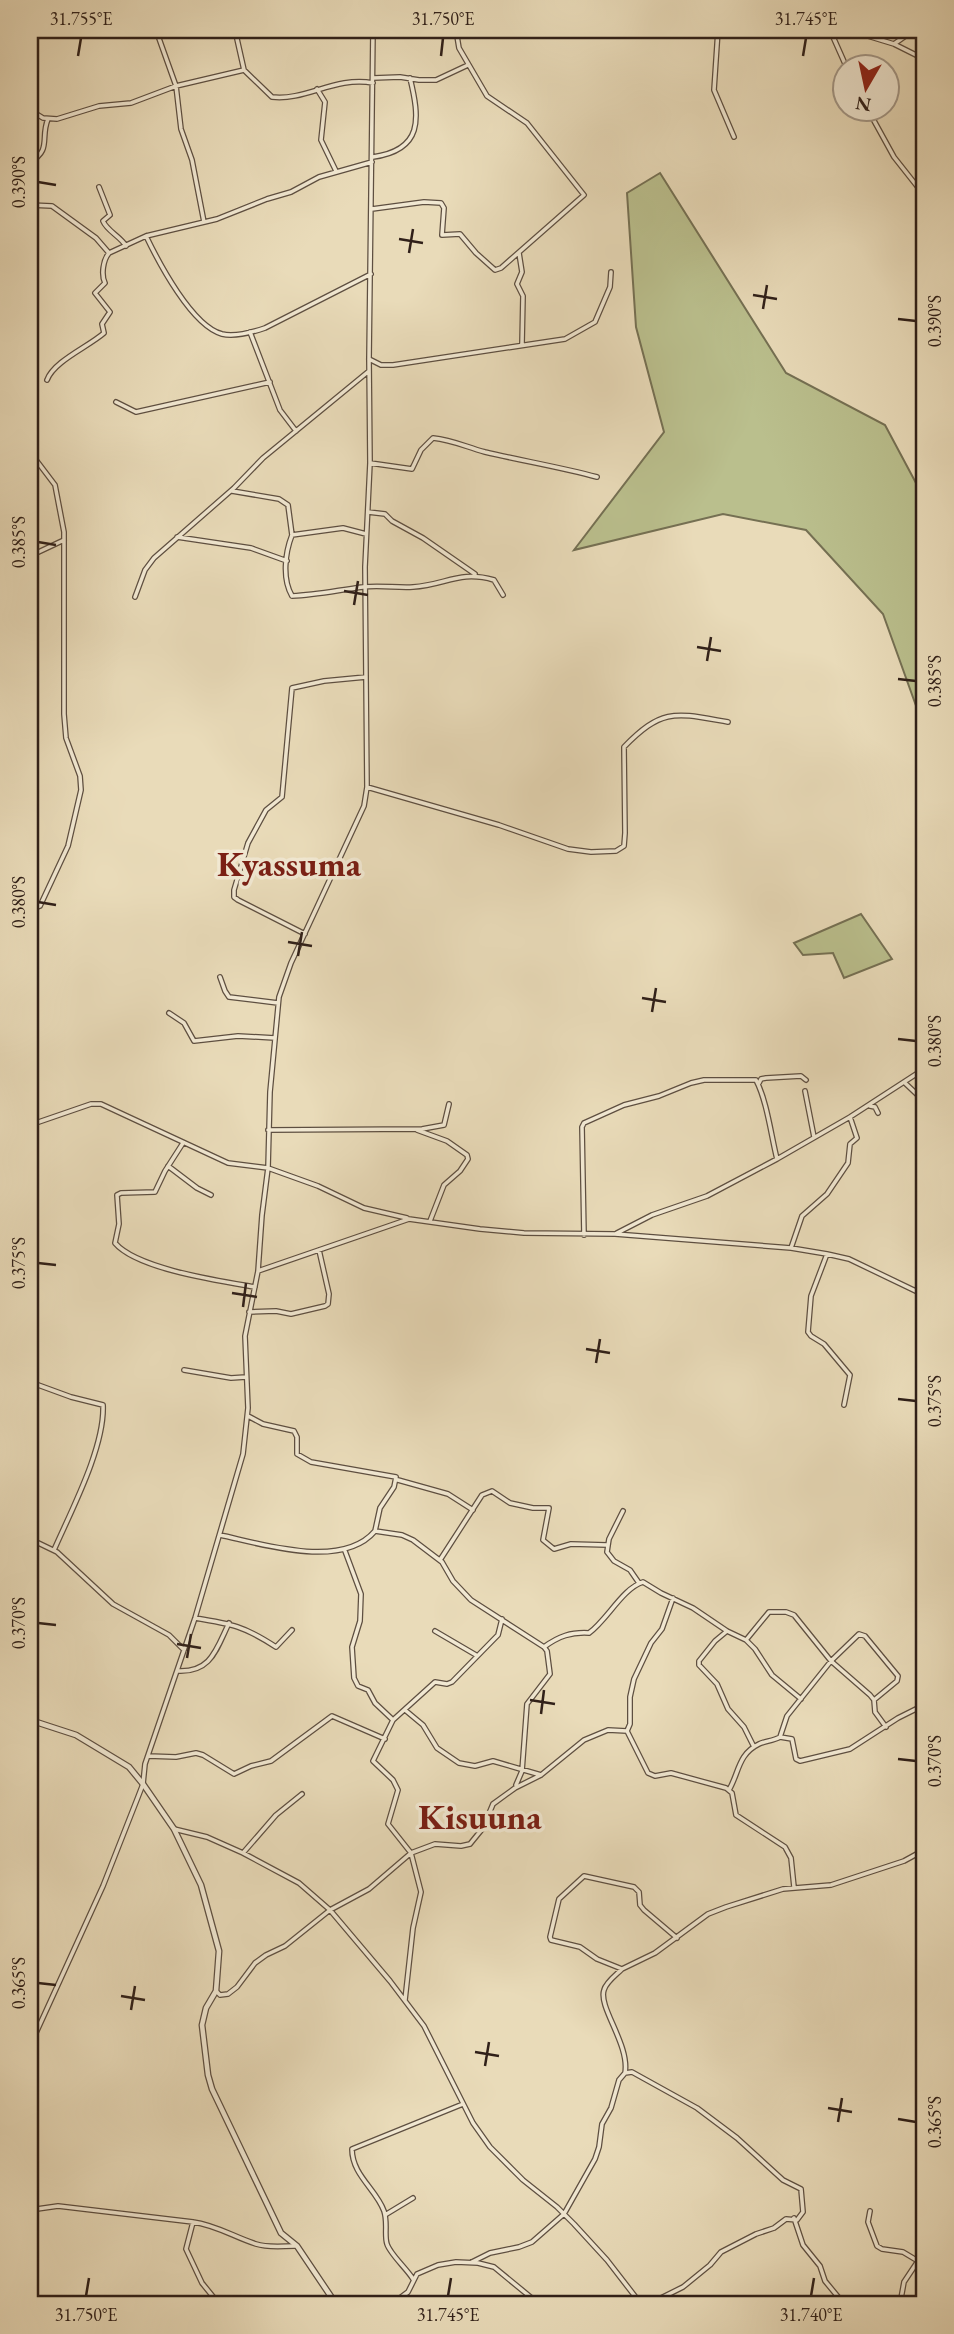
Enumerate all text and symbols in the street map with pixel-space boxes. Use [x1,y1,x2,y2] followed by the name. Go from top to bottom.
[50,7,112,30] text: 31.755°E
[412,7,474,30] text: 31.750°E
[775,7,837,30] text: 31.745°E
[832,52,902,122] north arrow
[853,91,873,118] text: N
[7,156,30,208] text: 0.390°S
[923,295,946,347] text: 0.390°S
[7,516,30,568] text: 0.385°S
[923,655,946,707] text: 0.385°S
[217,841,362,886] district label: Kyassuma
[7,876,30,928] text: 0.380°S
[923,1015,946,1067] text: 0.380°S
[7,1237,30,1289] text: 0.375°S
[923,1375,946,1427] text: 0.375°S
[7,1597,30,1649] text: 0.370°S
[923,1735,946,1787] text: 0.370°S
[418,1794,542,1839] district label: Kisuuna
[7,1957,30,2009] text: 0.365°S
[923,2096,946,2148] text: 0.365°S
[55,2303,117,2326] text: 31.750°E
[417,2303,479,2326] text: 31.745°E
[780,2303,842,2326] text: 31.740°E

